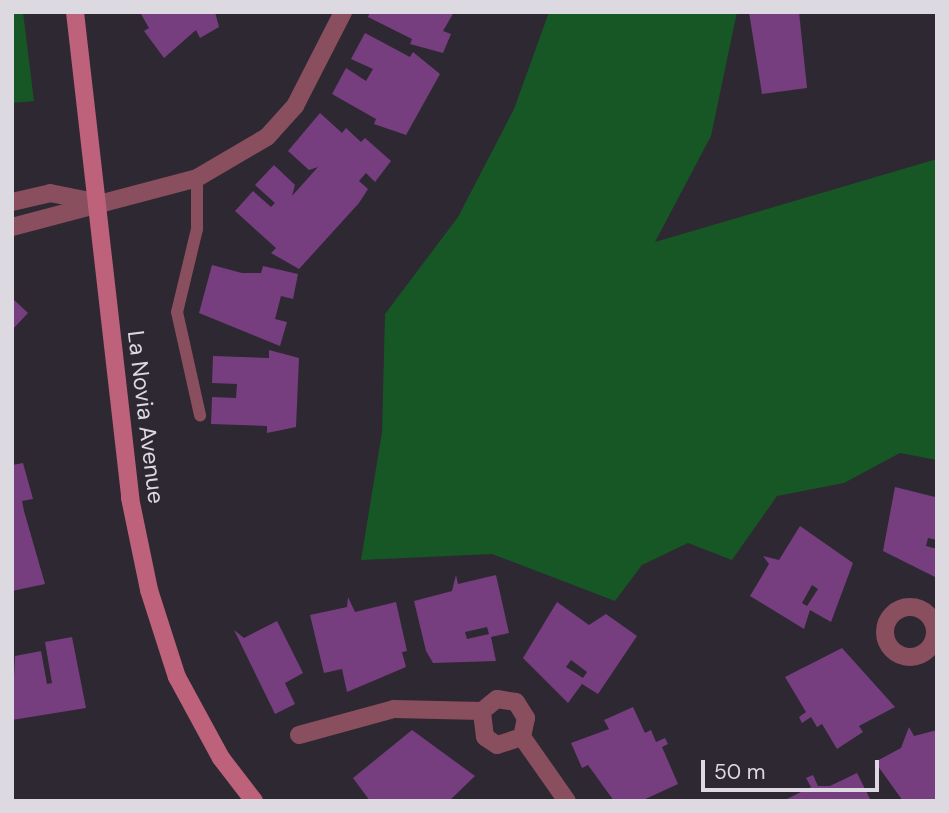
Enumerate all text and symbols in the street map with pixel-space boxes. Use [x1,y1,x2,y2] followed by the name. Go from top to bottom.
[122,329,170,505] street label: La Novia Avenue
[704,746,883,790] scale bar
[714,758,765,786] text: 50 m

